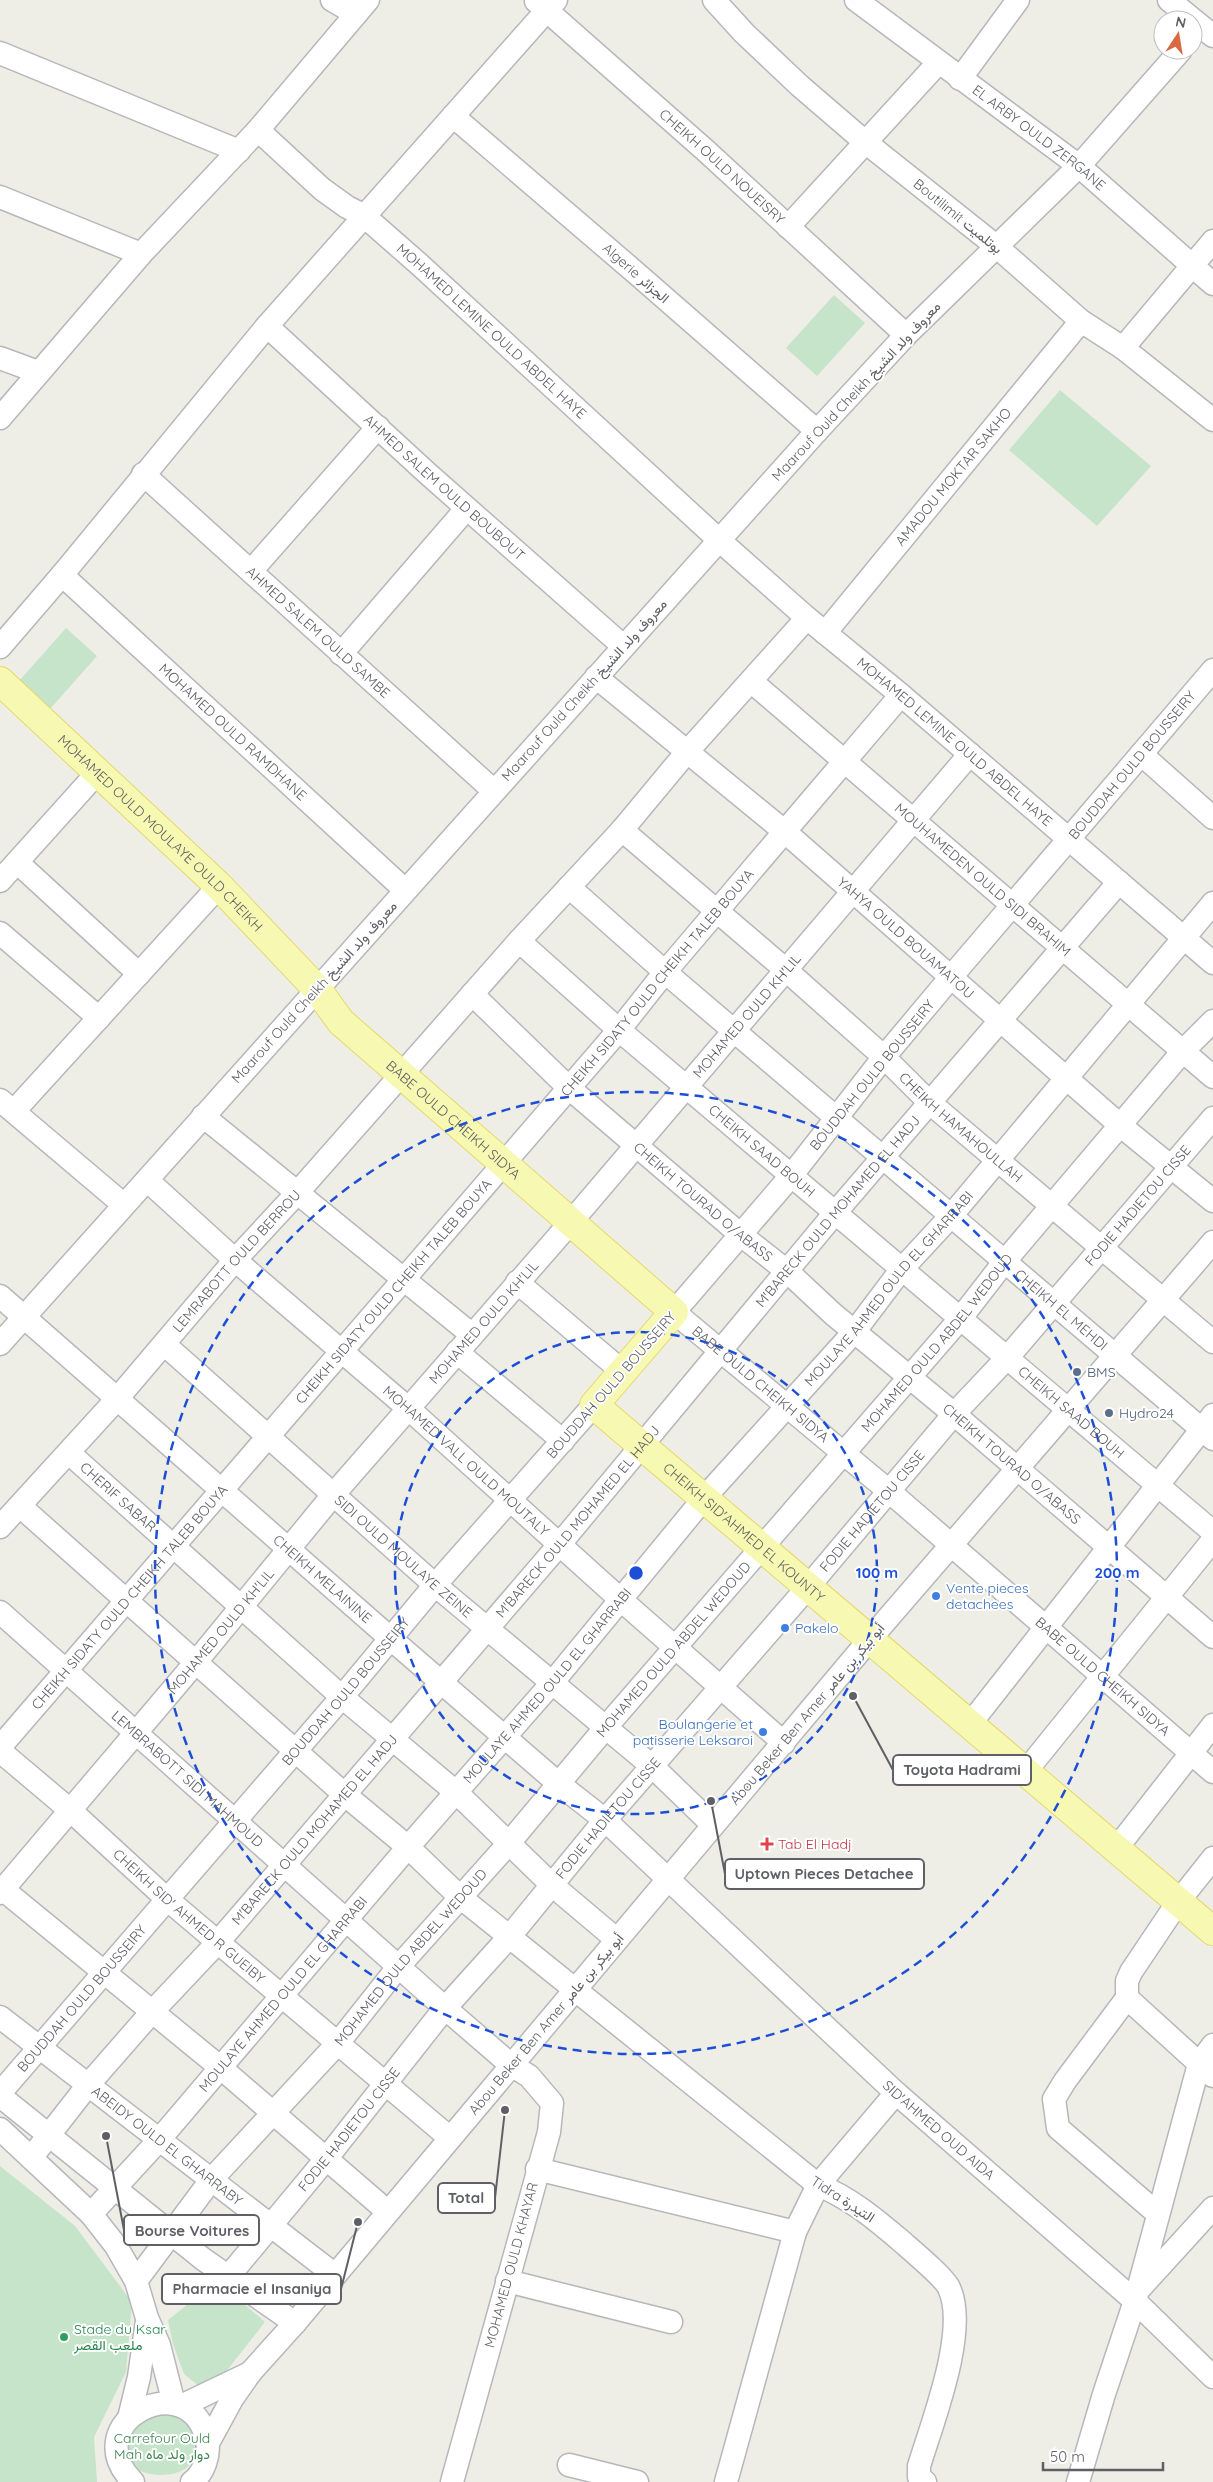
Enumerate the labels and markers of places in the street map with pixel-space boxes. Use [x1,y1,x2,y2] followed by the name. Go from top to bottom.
[1087,1363,1116,1381] place label: BMS
[1071,1366,1083,1378] marker: BMS
[1119,1404,1174,1422] place label: Hydro24
[1103,1407,1115,1419] marker: Hydro24
[627,1564,645,1582] centre of rings
[946,1579,1029,1613] place label: Vente pieces detachees
[930,1590,942,1602] marker: Vente pieces detachees
[795,1619,838,1637] place label: Pakelo
[779,1622,791,1634] marker: Pakelo
[633,1715,753,1749] place label: Boulangerie et patisserie Leksaroi
[757,1726,769,1738] marker: Boulangerie et patisserie Leksaroi
[893,1755,1031,1785] callout: Toyota Hadrami
[778,1835,852,1853] place label: Tab El Hadj
[760,1837,774,1851] marker: Tab El Hadj
[725,1859,924,1889] callout: Uptown Pieces Detachee
[438,2183,495,2213] callout: Total
[124,2215,259,2245] callout: Bourse Voitures
[162,2274,341,2304] callout: Pharmacie el Insaniya
[73,2320,166,2354] place label: Stade du Ksar ملعب القصر
[58,2331,70,2343] marker: Stade du Ksar ملعب القصر

